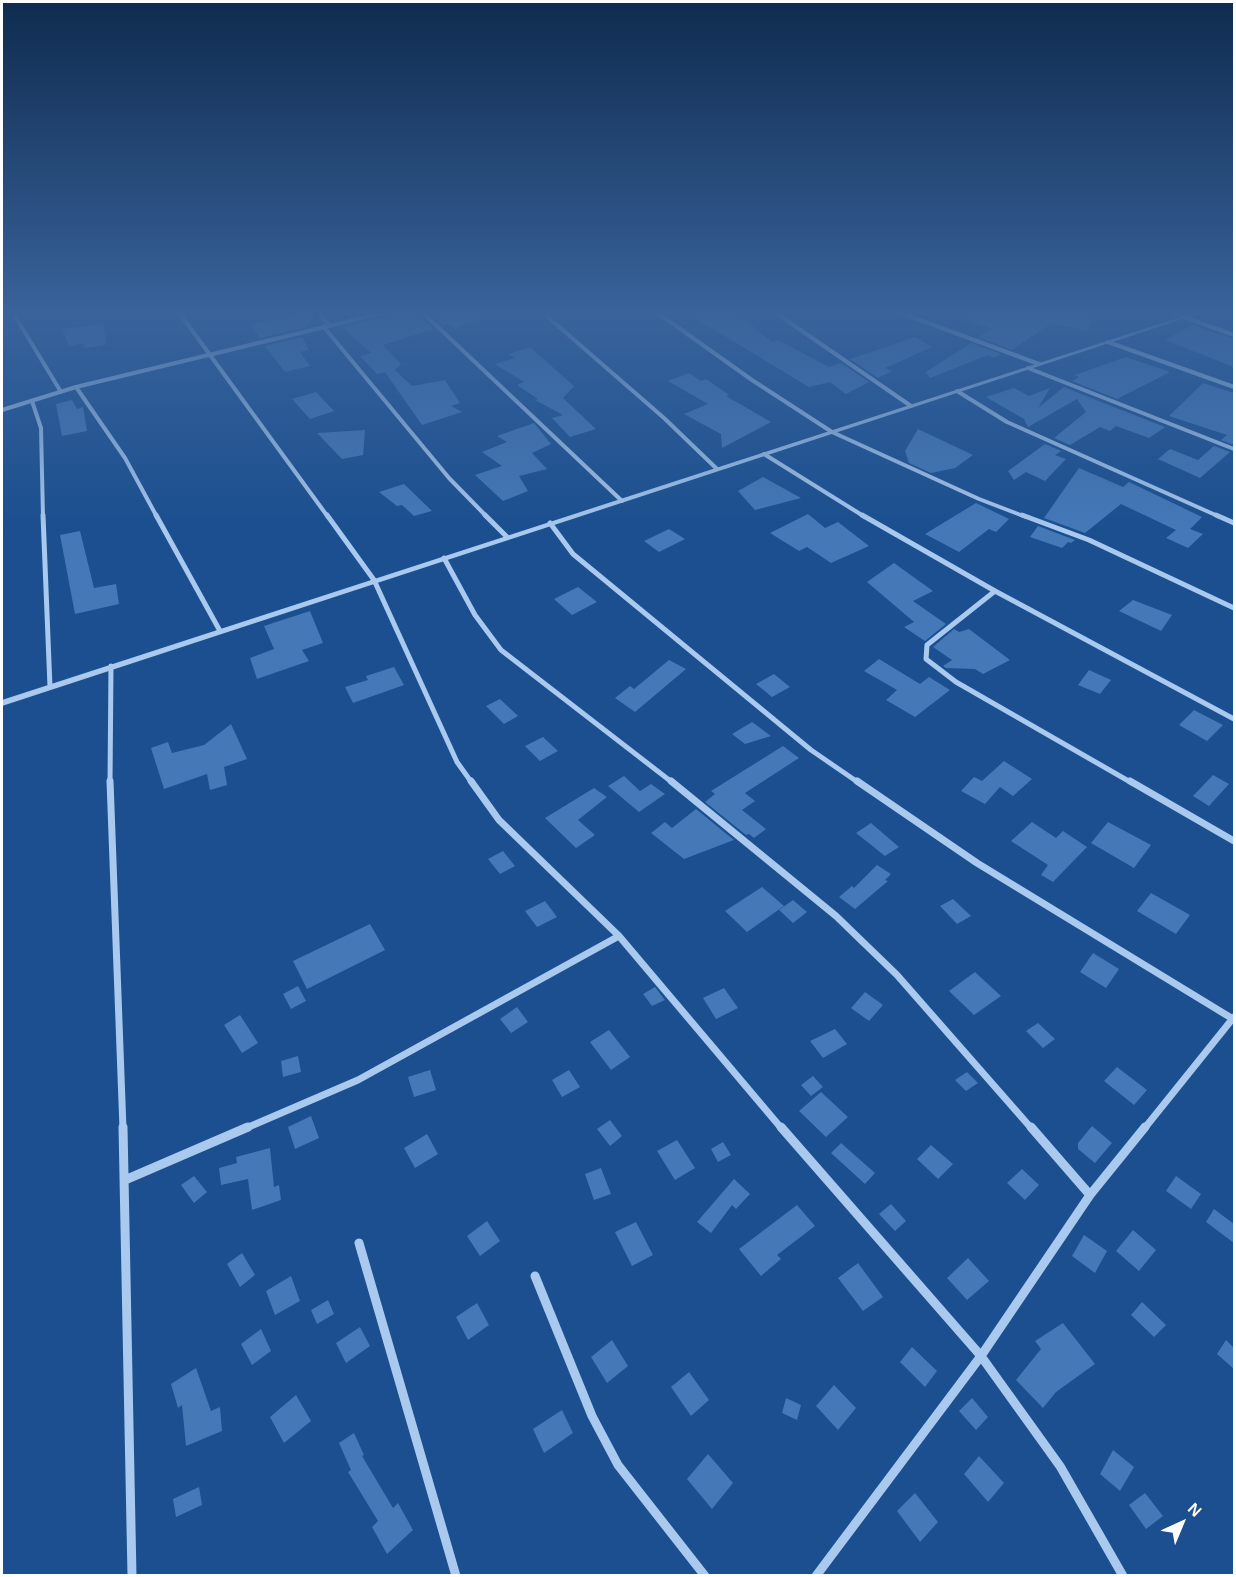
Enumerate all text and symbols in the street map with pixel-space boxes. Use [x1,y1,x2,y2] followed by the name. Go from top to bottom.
[1152,1493,1212,1553] north arrow
[1185,1500,1205,1520] text: N

